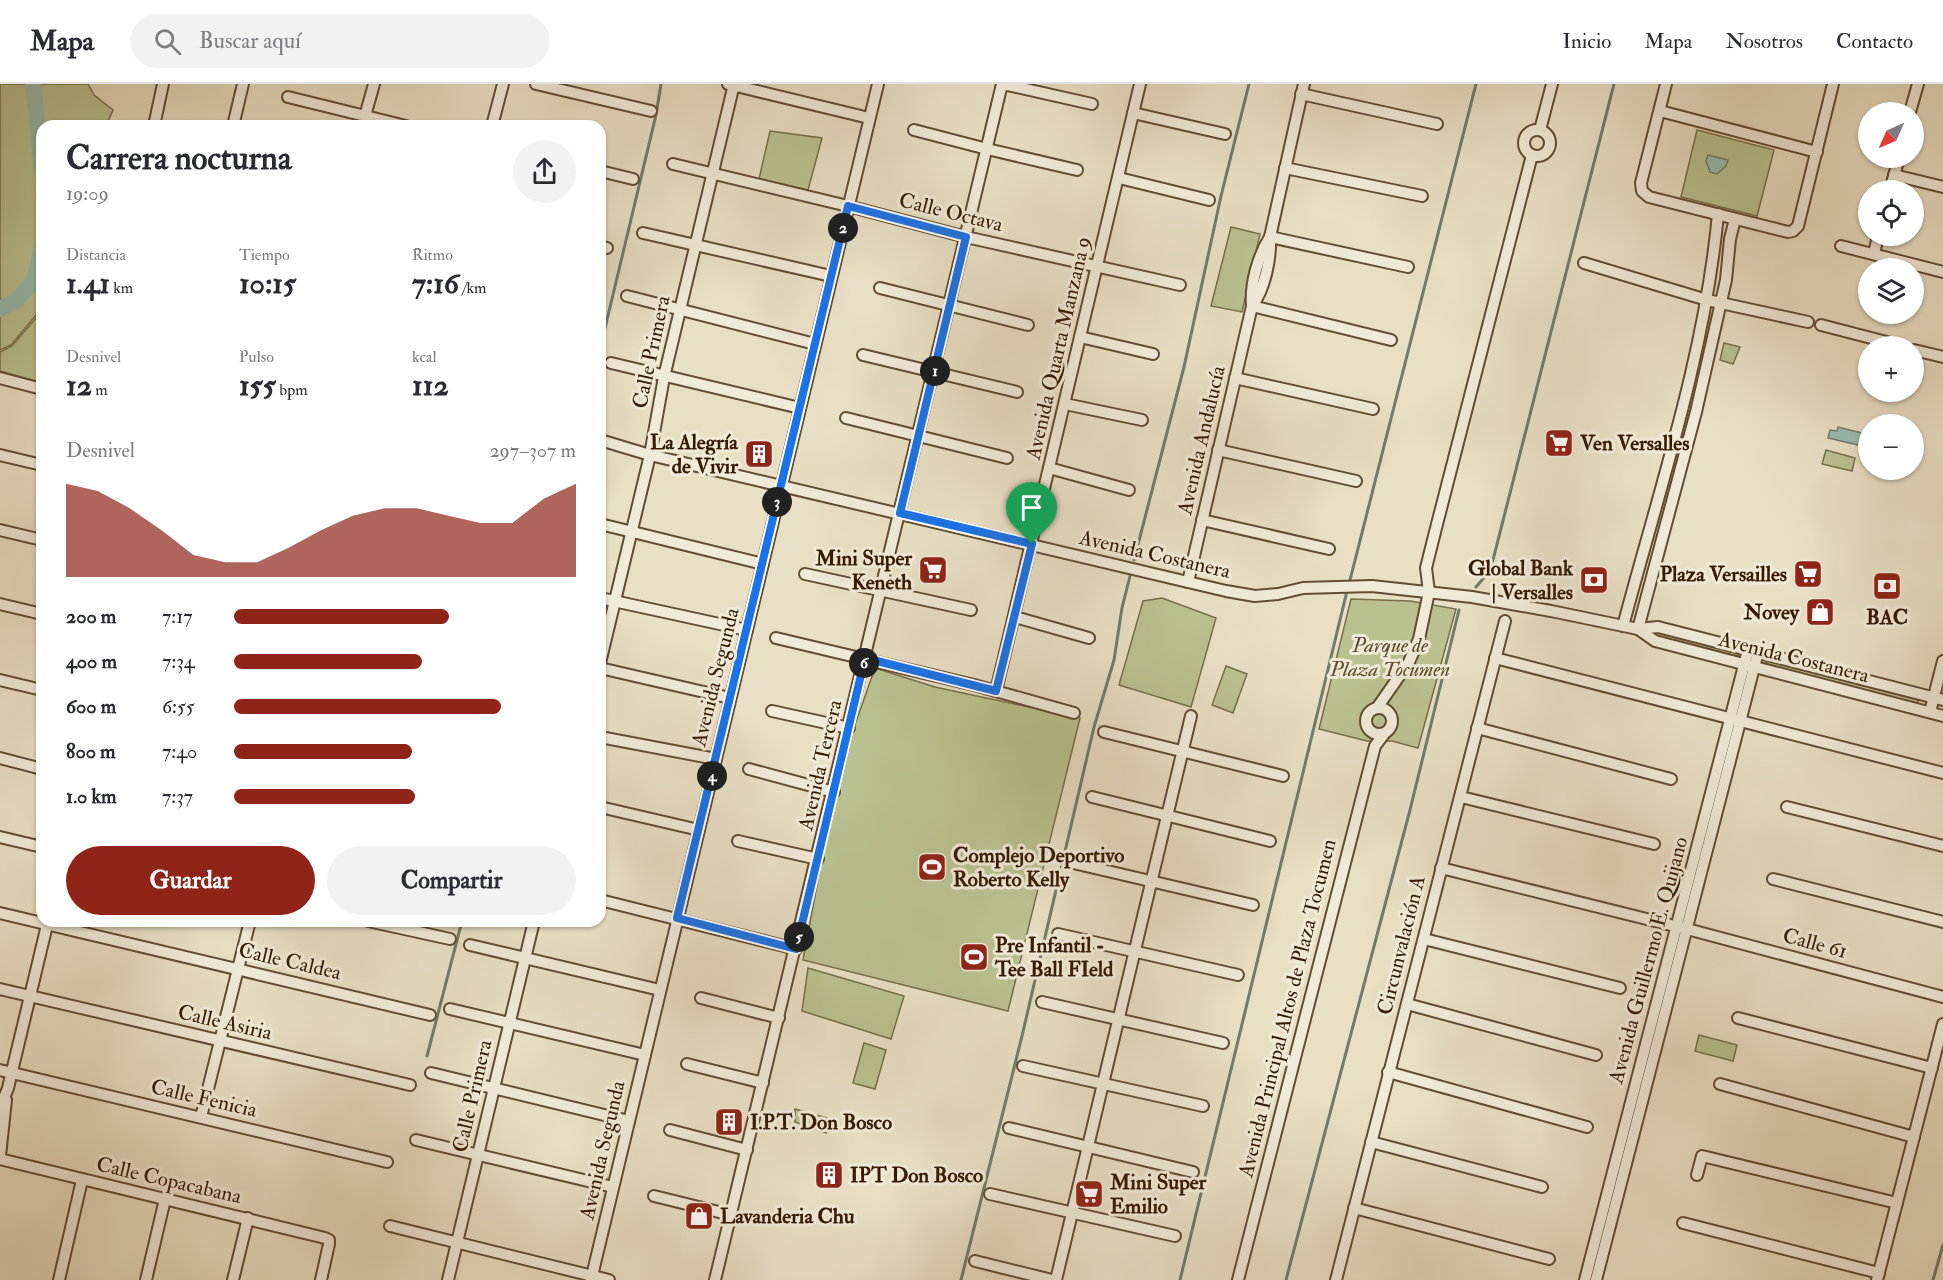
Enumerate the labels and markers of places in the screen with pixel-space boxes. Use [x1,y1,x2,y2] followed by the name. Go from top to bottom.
[828,213,858,243] pin: 2
[920,356,950,386] pin: 1
[1543,427,1575,459] supermarket icon: Ven Versalles
[650,429,739,480] place label: La Alegría de Vivir
[1579,430,1689,457] place label: Ven Versalles
[743,438,775,470] building icon: La Alegría de Vivir
[1006,482,1057,544] pin
[762,487,792,517] pin: 3
[815,545,913,596] place label: Mini Super Keneth
[917,554,949,586] supermarket icon: Mini Super Keneth
[1468,555,1574,606] place label: Global Bank | Versalles
[1792,558,1824,590] supermarket icon: Plaza Versailles
[1660,561,1787,588] place label: Plaza Versailles
[1578,564,1610,596] bank icon: Global Bank | Versalles
[1871,570,1903,602] bank icon: BAC
[1804,596,1836,628] shop icon: Novey
[1743,599,1800,626] place label: Novey
[1866,604,1908,631] place label: BAC
[849,648,879,678] pin: 6
[697,761,727,791] pin: 4
[953,842,1124,893] place label: Complejo Deportivo Roberto Kelly
[916,851,948,883] sports icon: Complejo Deportivo Roberto Kelly
[784,922,814,952] pin: 5
[994,932,1114,983] place label: Pre Infantil - Tee Ball FIeld
[958,941,990,973] sports icon: Pre Infantil - Tee Ball FIeld
[713,1106,745,1138] building icon: I.P.T. Don Bosco
[750,1109,892,1136] place label: I.P.T. Don Bosco
[813,1159,845,1191] building icon: IPT Don Bosco
[850,1162,983,1189] place label: IPT Don Bosco
[1109,1169,1208,1220] place label: Mini Super Emilio
[1073,1178,1105,1210] supermarket icon: Mini Super Emilio
[683,1200,715,1232] shop icon: Lavanderia Chu
[720,1203,855,1230] place label: Lavanderia Chu

